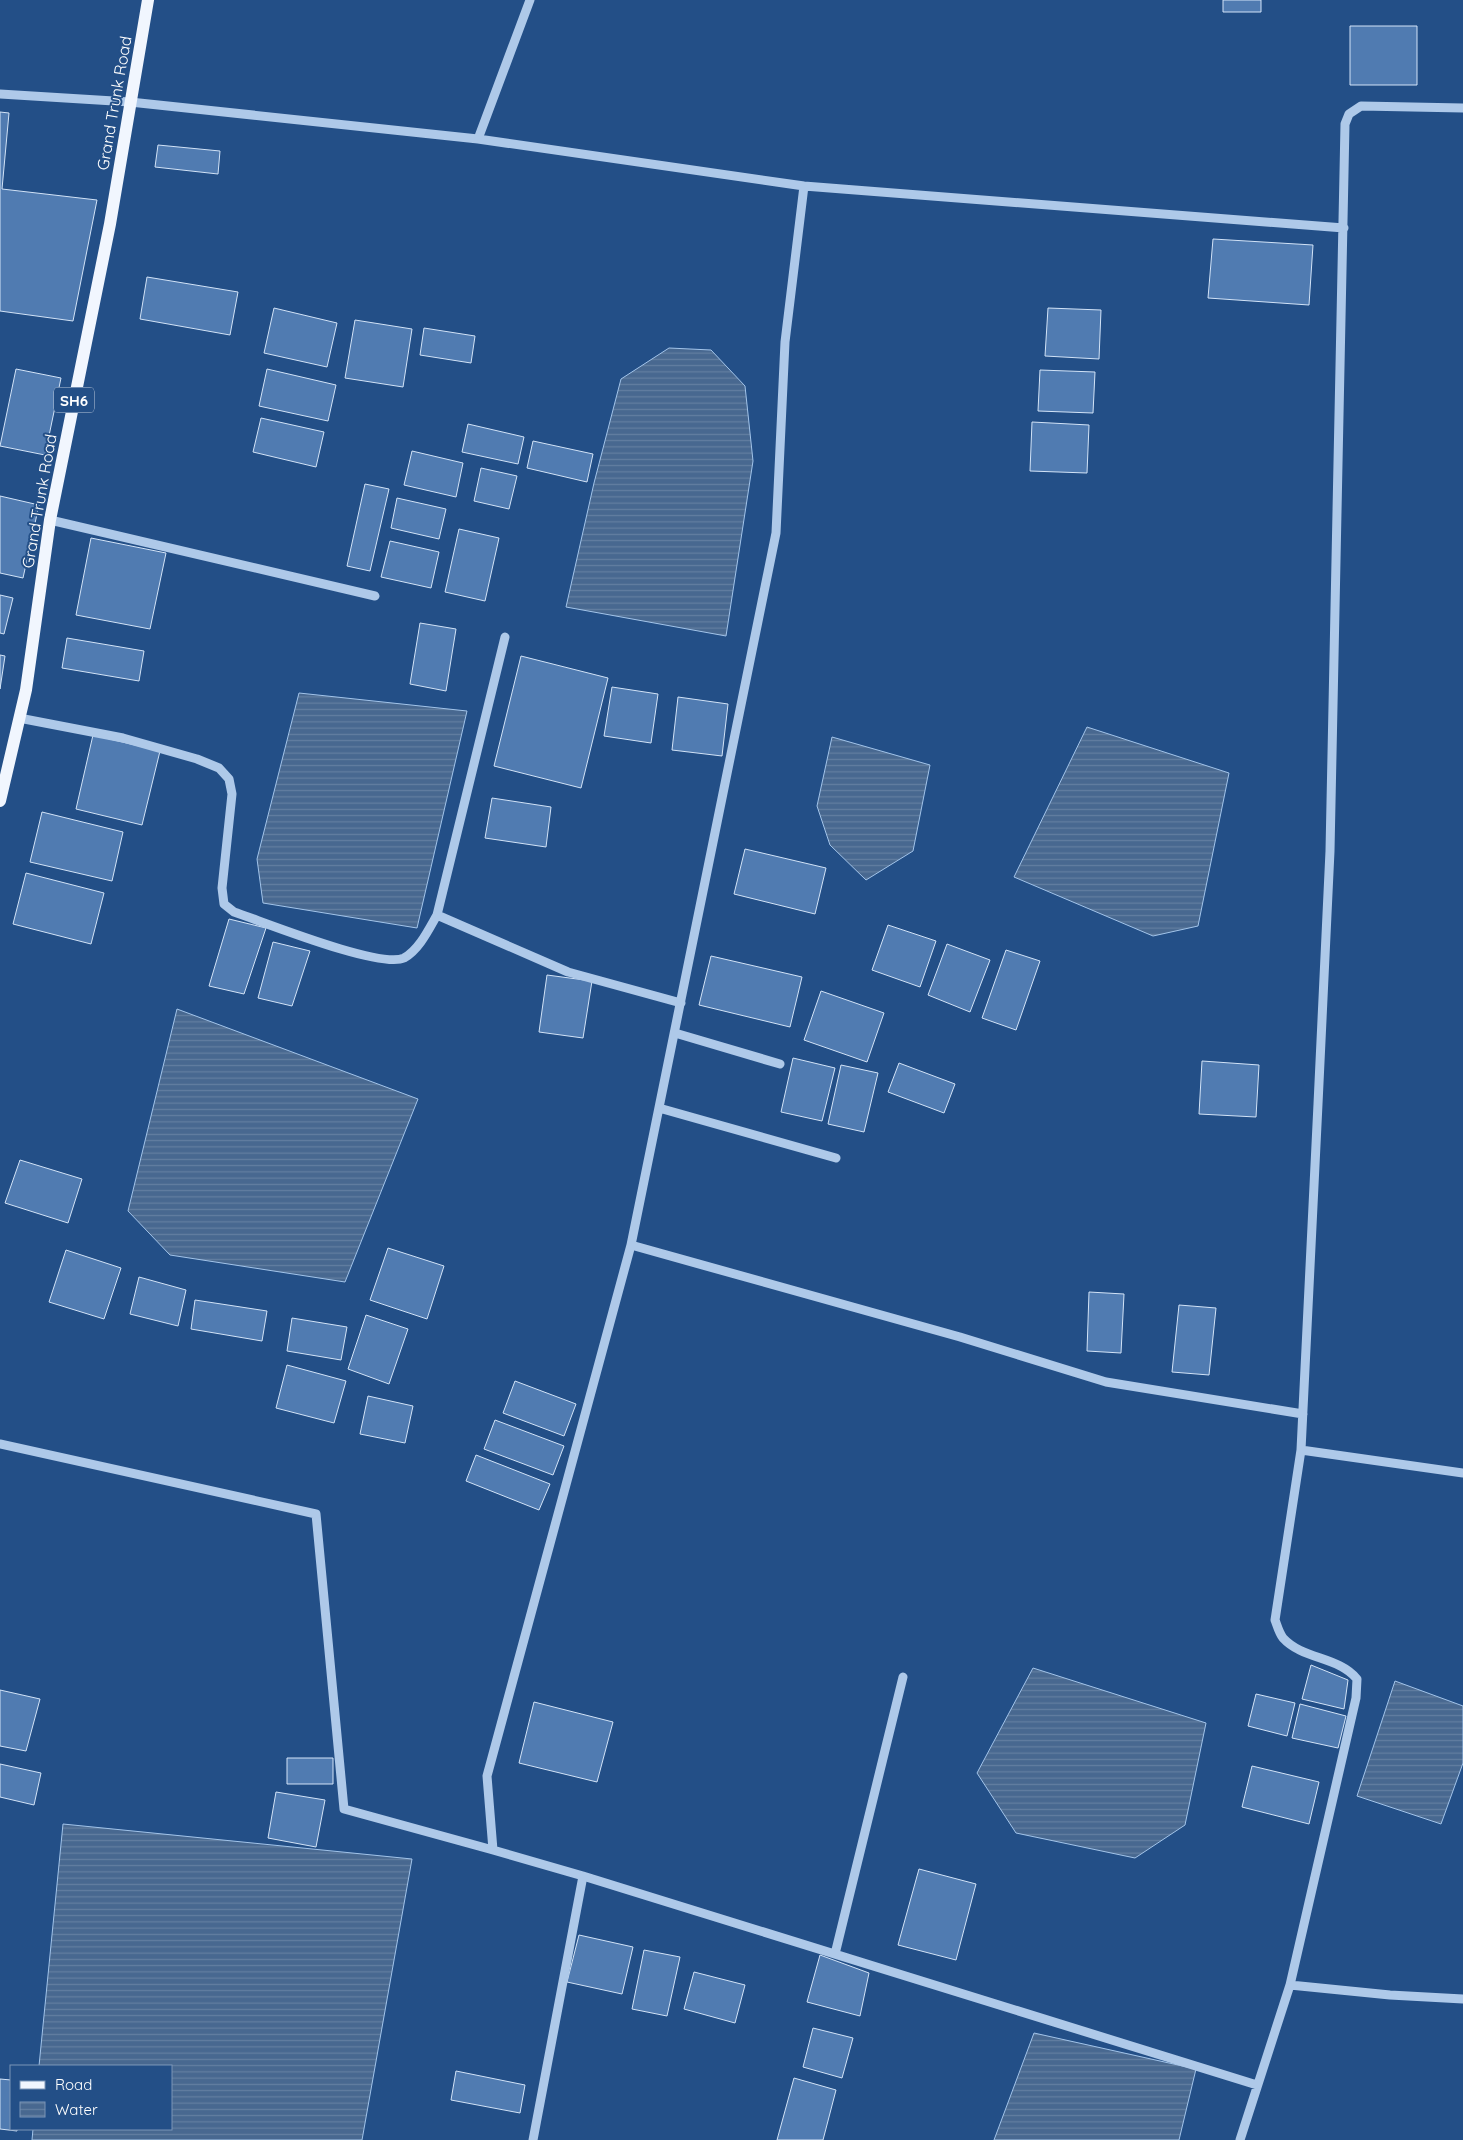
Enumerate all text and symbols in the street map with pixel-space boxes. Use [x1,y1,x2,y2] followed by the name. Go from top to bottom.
[92,34,136,172] street label: Grand Trunk Road
[54,388,94,412] road number: SH6
[17,432,61,570] street label: Grand Trunk Road
[10,2065,172,2130] legend
[55,2075,92,2094] text: Road
[55,2100,98,2119] text: Water

